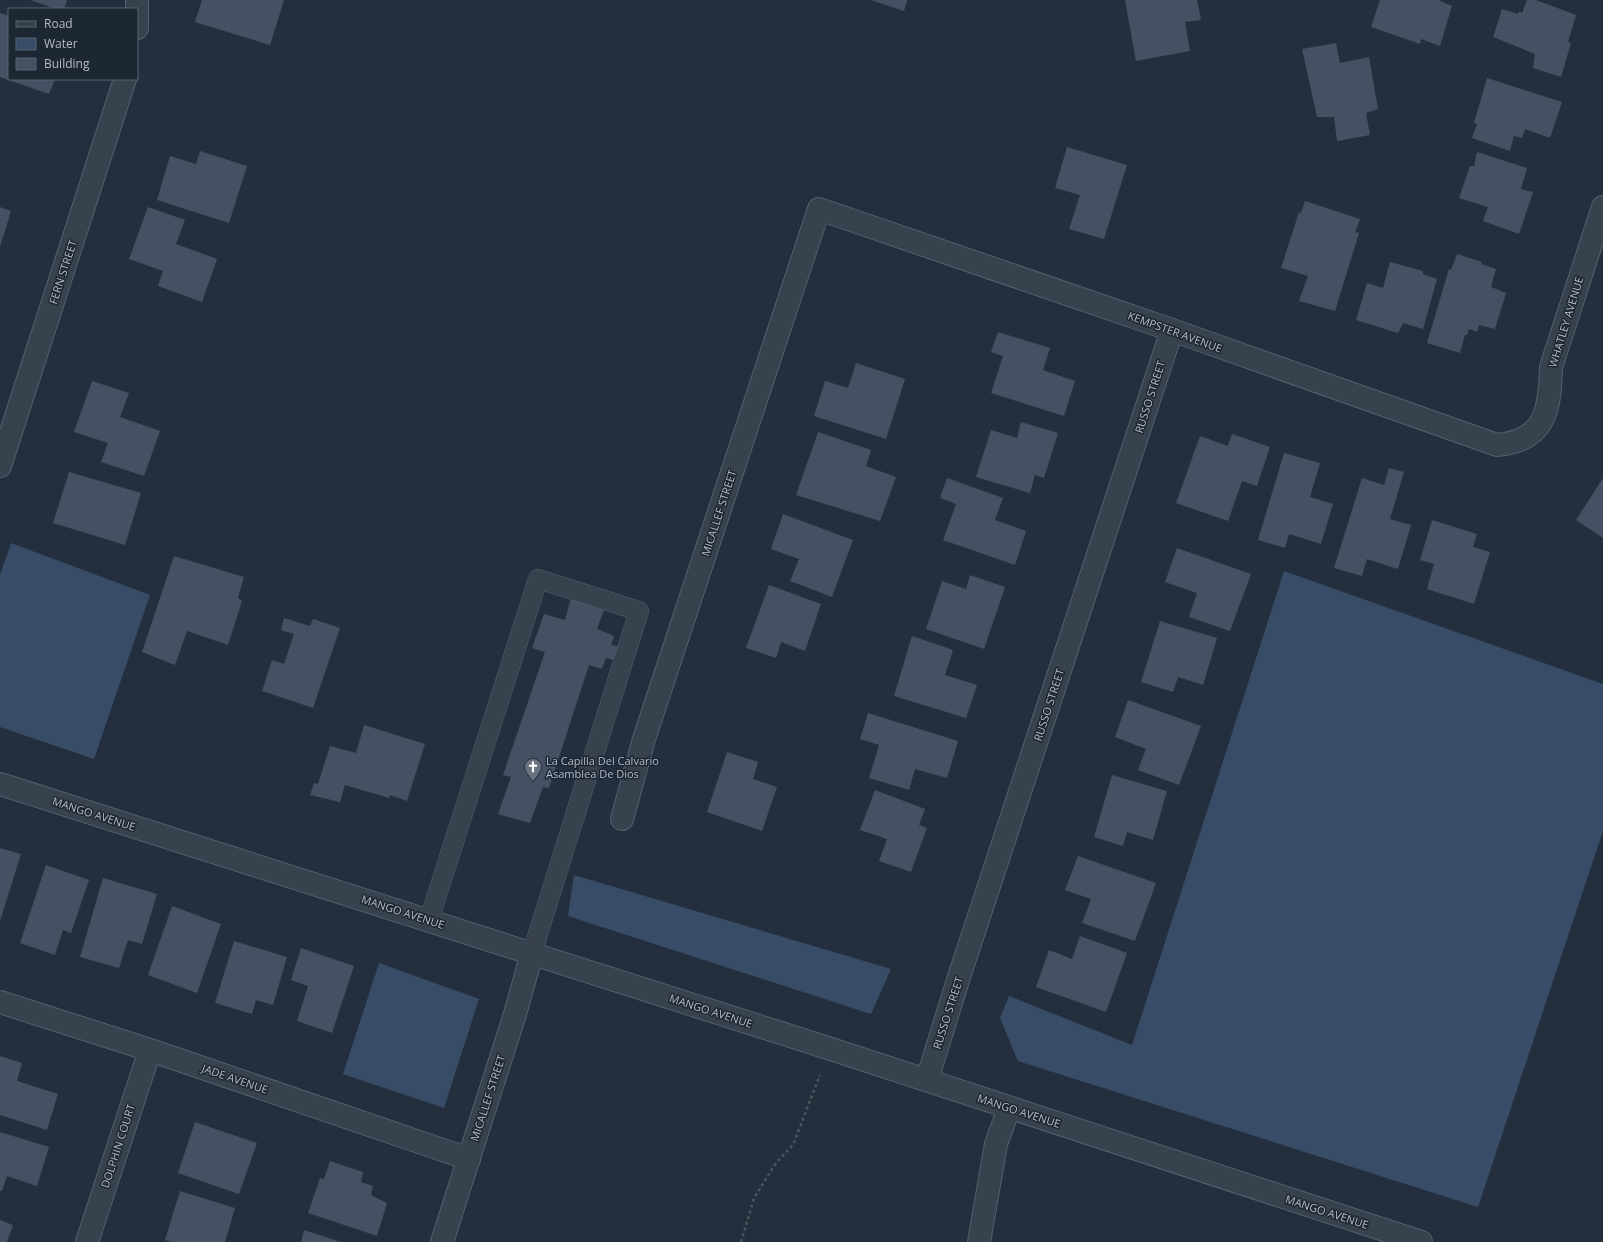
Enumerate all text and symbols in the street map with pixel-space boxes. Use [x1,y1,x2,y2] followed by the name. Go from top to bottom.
[8,8,138,80] legend
[44,15,73,32] text: Road
[44,35,78,52] text: Water
[44,55,90,72] text: Building
[45,238,80,306] street label: FERN STREET
[1545,275,1586,369] street label: WHATLEY AVENUE
[1126,308,1224,356] street label: KEMPSTER AVENUE
[1131,359,1168,435] street label: RUSSO STREET
[697,468,740,558] street label: MICALLEF STREET
[1030,667,1067,743] street label: RUSSO STREET
[546,753,659,781] place label: La Capilla Del Calvario Asamblea De Dios
[523,757,543,782] church icon: La Capilla Del Calvario Asamblea De Dios
[51,793,138,834] street label: MANGO AVENUE
[360,891,447,932] street label: MANGO AVENUE
[929,975,966,1051] street label: RUSSO STREET
[668,990,755,1031] street label: MANGO AVENUE
[466,1053,509,1143] street label: MICALLEF STREET
[199,1060,270,1097] street label: JADE AVENUE
[976,1090,1063,1131] street label: MANGO AVENUE
[97,1102,138,1190] street label: DOLPHIN COURT
[1284,1191,1371,1232] street label: MANGO AVENUE

